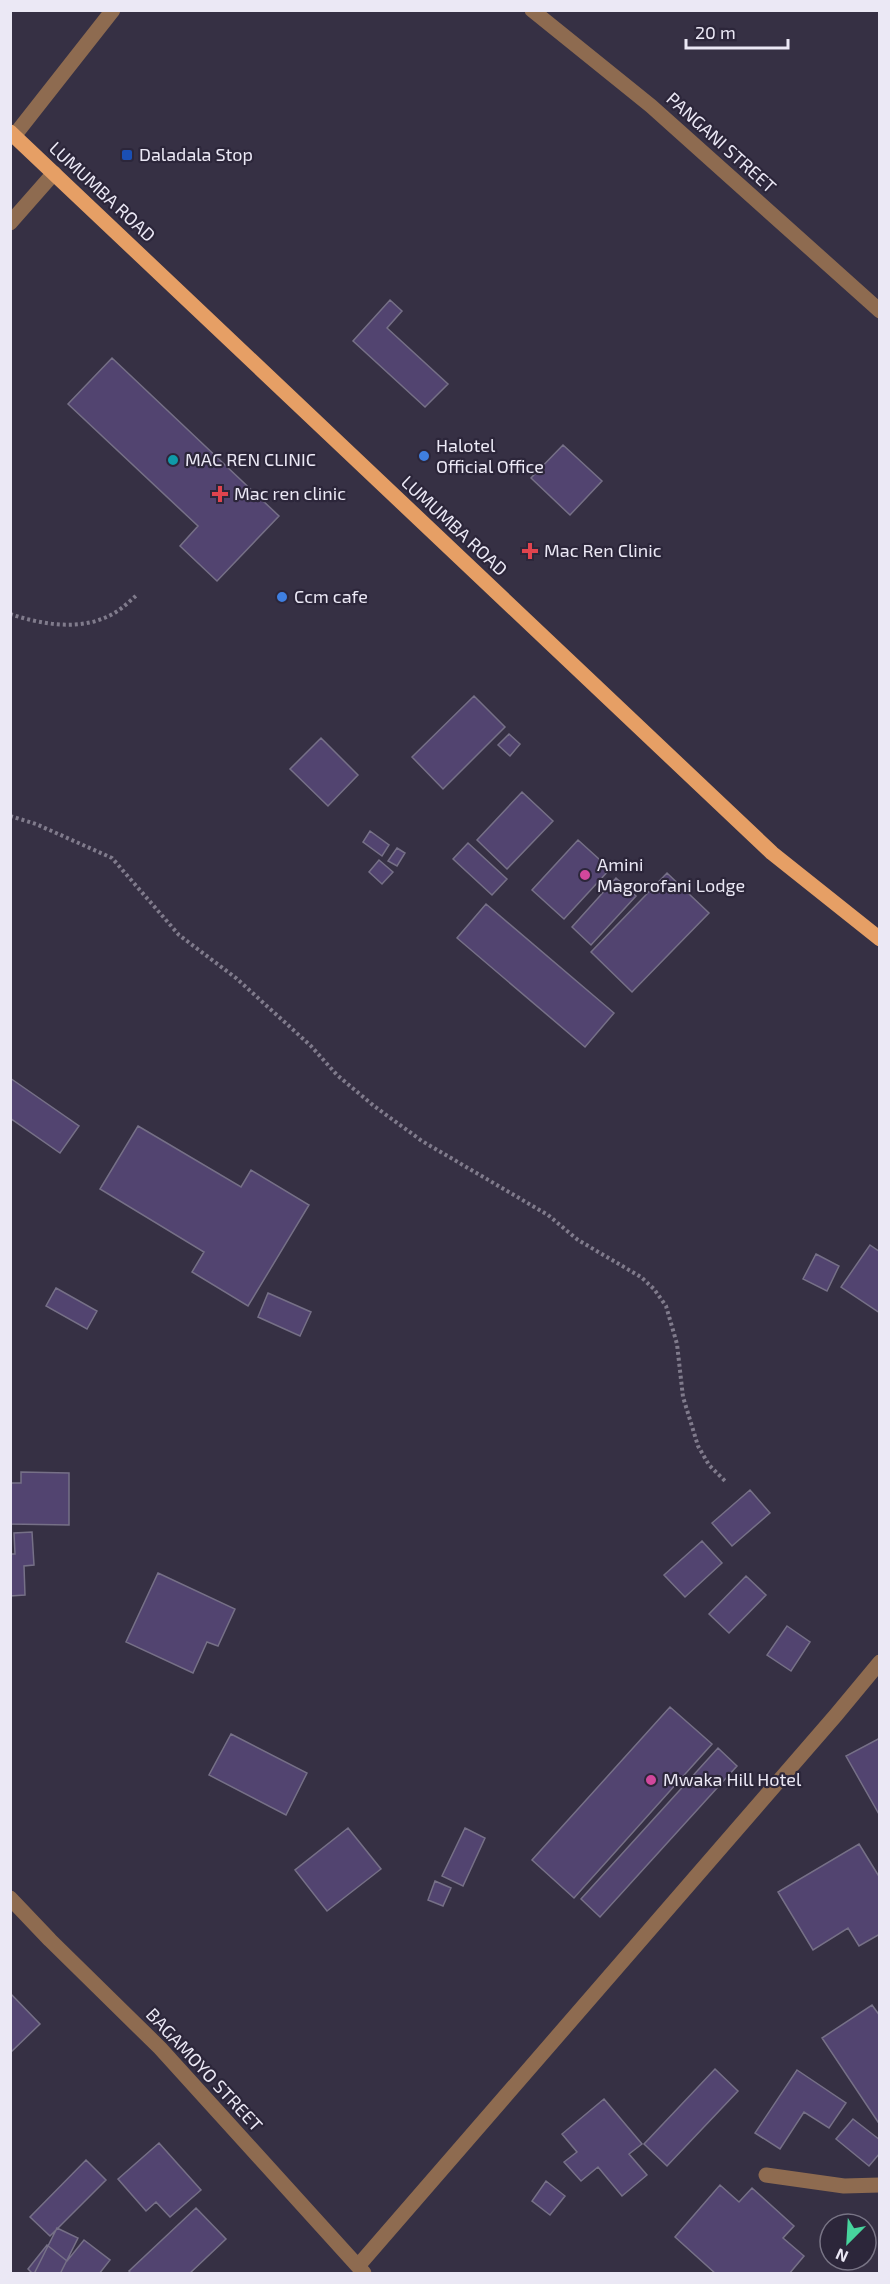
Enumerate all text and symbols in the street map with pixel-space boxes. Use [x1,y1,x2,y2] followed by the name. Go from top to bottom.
[686,12,788,50] scale bar
[695,21,736,43] text: 20 m
[662,87,781,198] street label: PANGANI STREET
[45,137,160,246] street label: LUMUMBA ROAD
[139,143,253,165] place label: Daladala Stop
[120,148,134,162] marker: Daladala Stop
[436,434,544,477] place label: Halotel Official Office
[185,448,316,470] place label: MAC REN CLINIC
[417,449,431,463] marker: Halotel Official Office
[166,453,180,467] marker: MAC REN CLINIC
[397,471,512,580] street label: LUMUMBA ROAD
[234,482,346,504] place label: Mac ren clinic
[211,485,229,503] marker: Mac ren clinic
[544,539,662,561] place label: Mac Ren Clinic
[521,542,539,560] marker: Mac Ren Clinic
[294,585,368,607] place label: Ccm cafe
[275,590,289,604] marker: Ccm cafe
[597,853,745,896] place label: Amini Magorofani Lodge
[578,868,592,882] marker: Amini Magorofani Lodge
[663,1768,802,1790] place label: Mwaka Hill Hotel
[644,1773,658,1787] marker: Mwaka Hill Hotel
[142,2003,268,2136] street label: BAGAMOYO STREET
[818,2212,878,2272] north arrow
[833,2245,851,2267] text: N

